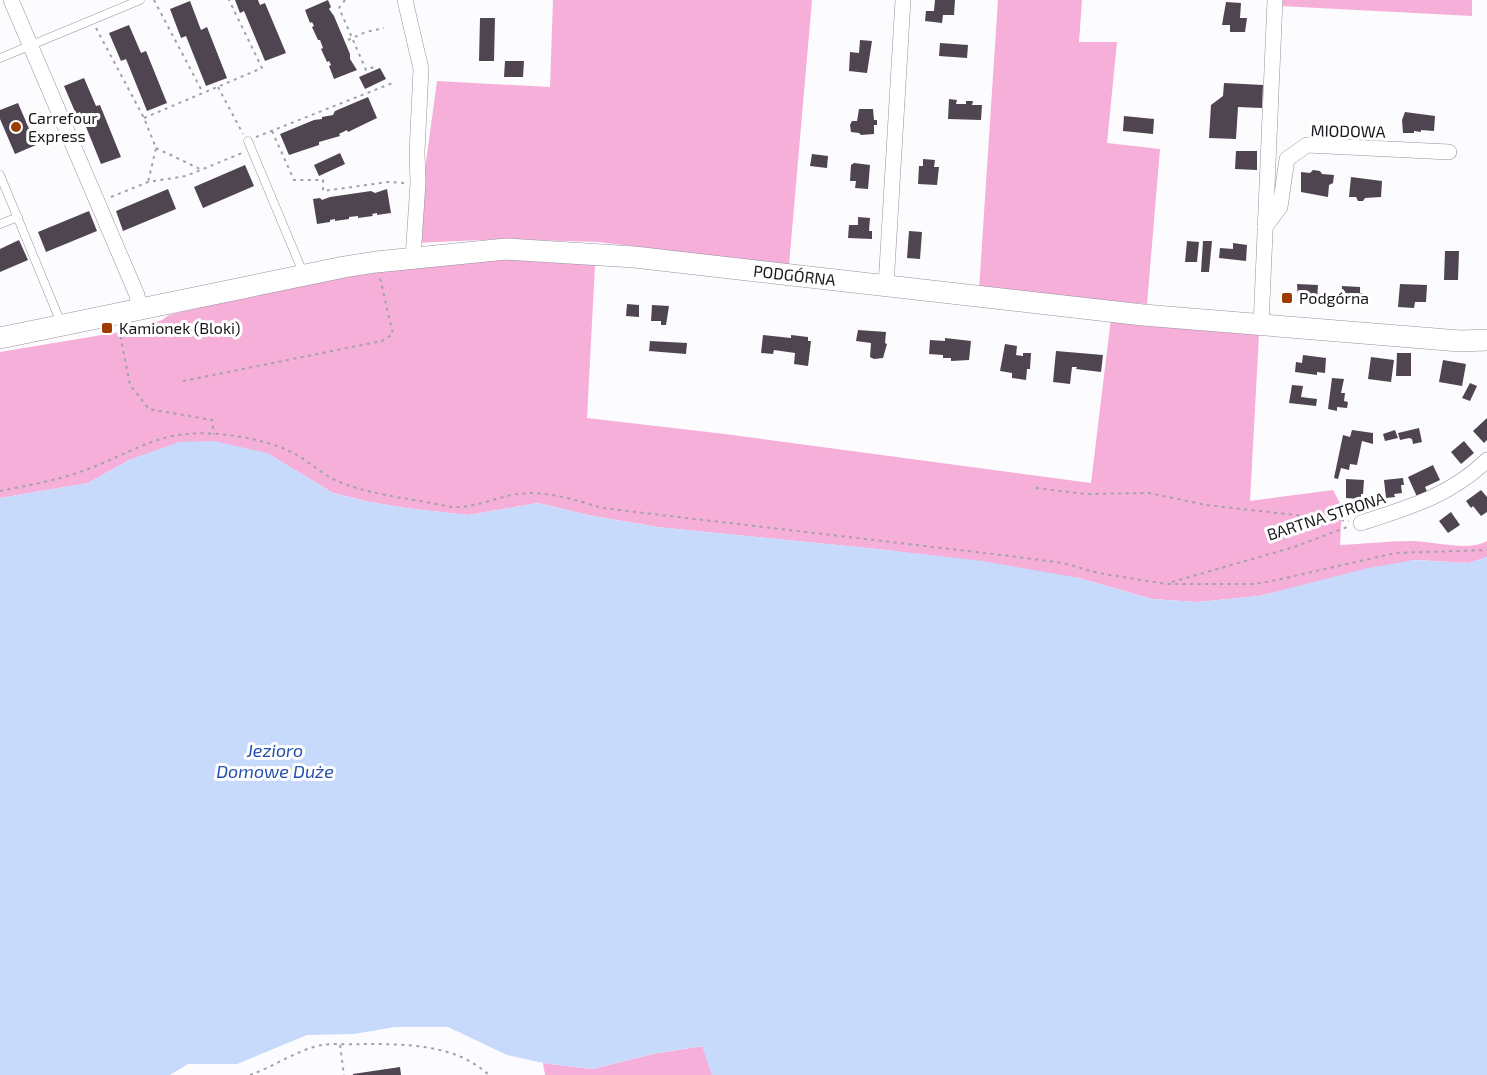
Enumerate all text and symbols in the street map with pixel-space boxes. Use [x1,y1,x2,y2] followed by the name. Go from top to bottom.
[28,108,98,145] place label: Carrefour Express
[9,120,23,134] marker: Carrefour Express
[1310,120,1386,141] street label: MIODOWA
[752,261,837,289] street label: PODGÓRNA
[1299,288,1369,307] place label: Podgórna
[1280,291,1294,305] marker: Podgórna
[119,318,240,337] place label: Kamionek (Bloki)
[100,321,114,335] marker: Kamionek (Bloki)
[1264,487,1387,544] street label: BARTNA STRONA
[216,739,334,782] water label: Jezioro Domowe Duże

